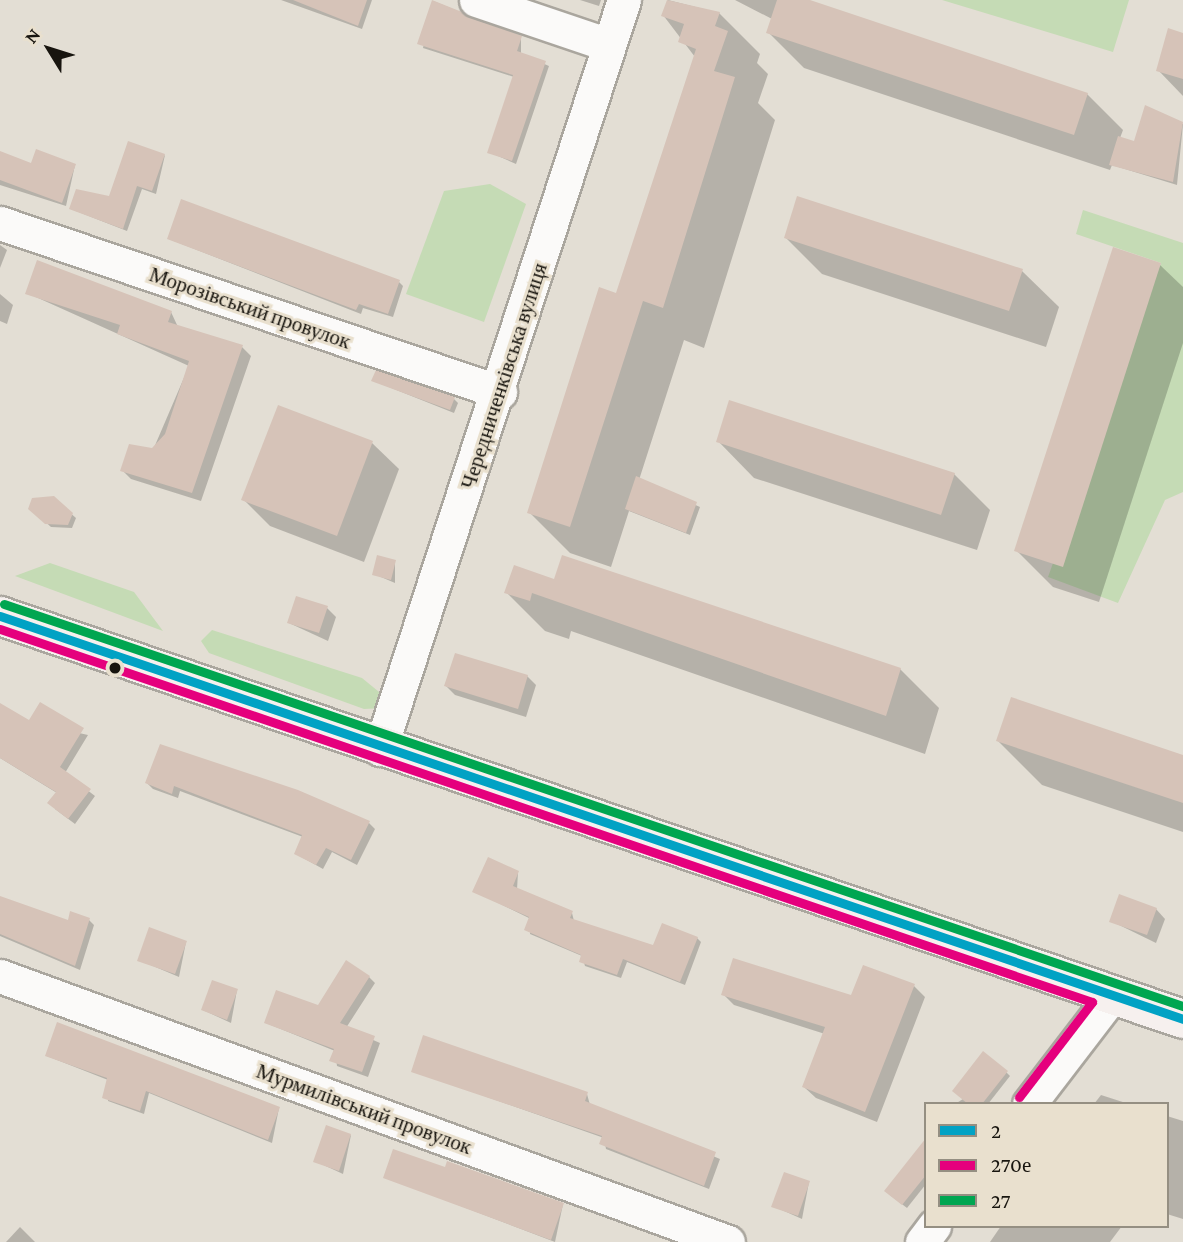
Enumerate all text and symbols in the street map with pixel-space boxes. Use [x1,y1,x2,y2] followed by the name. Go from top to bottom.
[14,14,84,84] north arrow
[20,24,44,47] text: N
[456,260,552,492] street label: Чередниченківська вулиця
[146,262,354,354] street label: Морозівський провулок
[108,661,122,675] unlabelled marker
[253,1058,475,1160] street label: Мурмилівський провулок
[924,1102,1169,1228] legend
[991,1119,1001,1143] text: 2
[991,1153,1031,1177] text: 270е
[991,1189,1010,1213] text: 27

